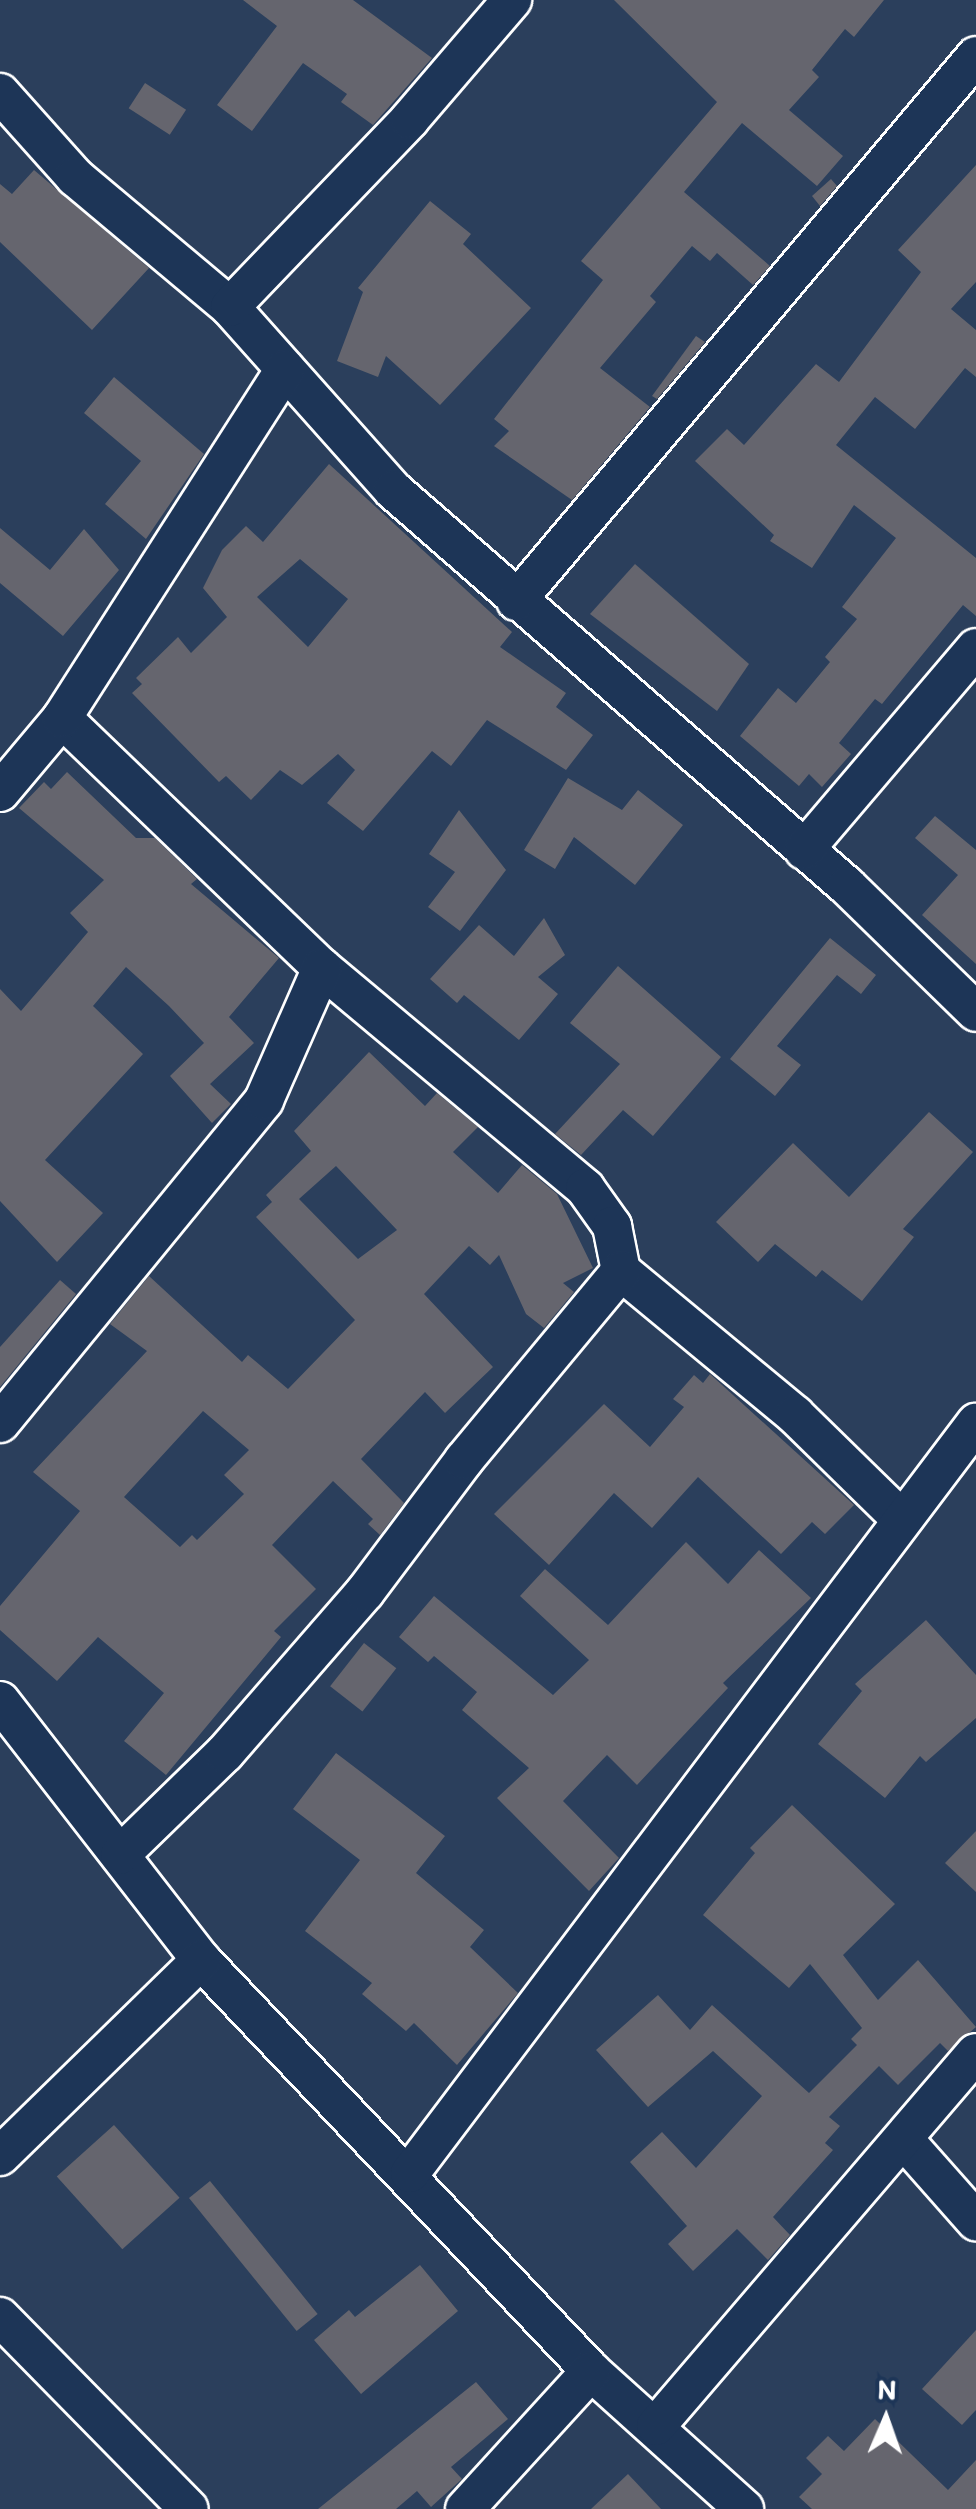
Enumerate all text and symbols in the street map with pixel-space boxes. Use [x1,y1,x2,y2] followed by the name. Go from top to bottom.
[836,2369,936,2469] north arrow
[877,2372,897,2406] text: N

